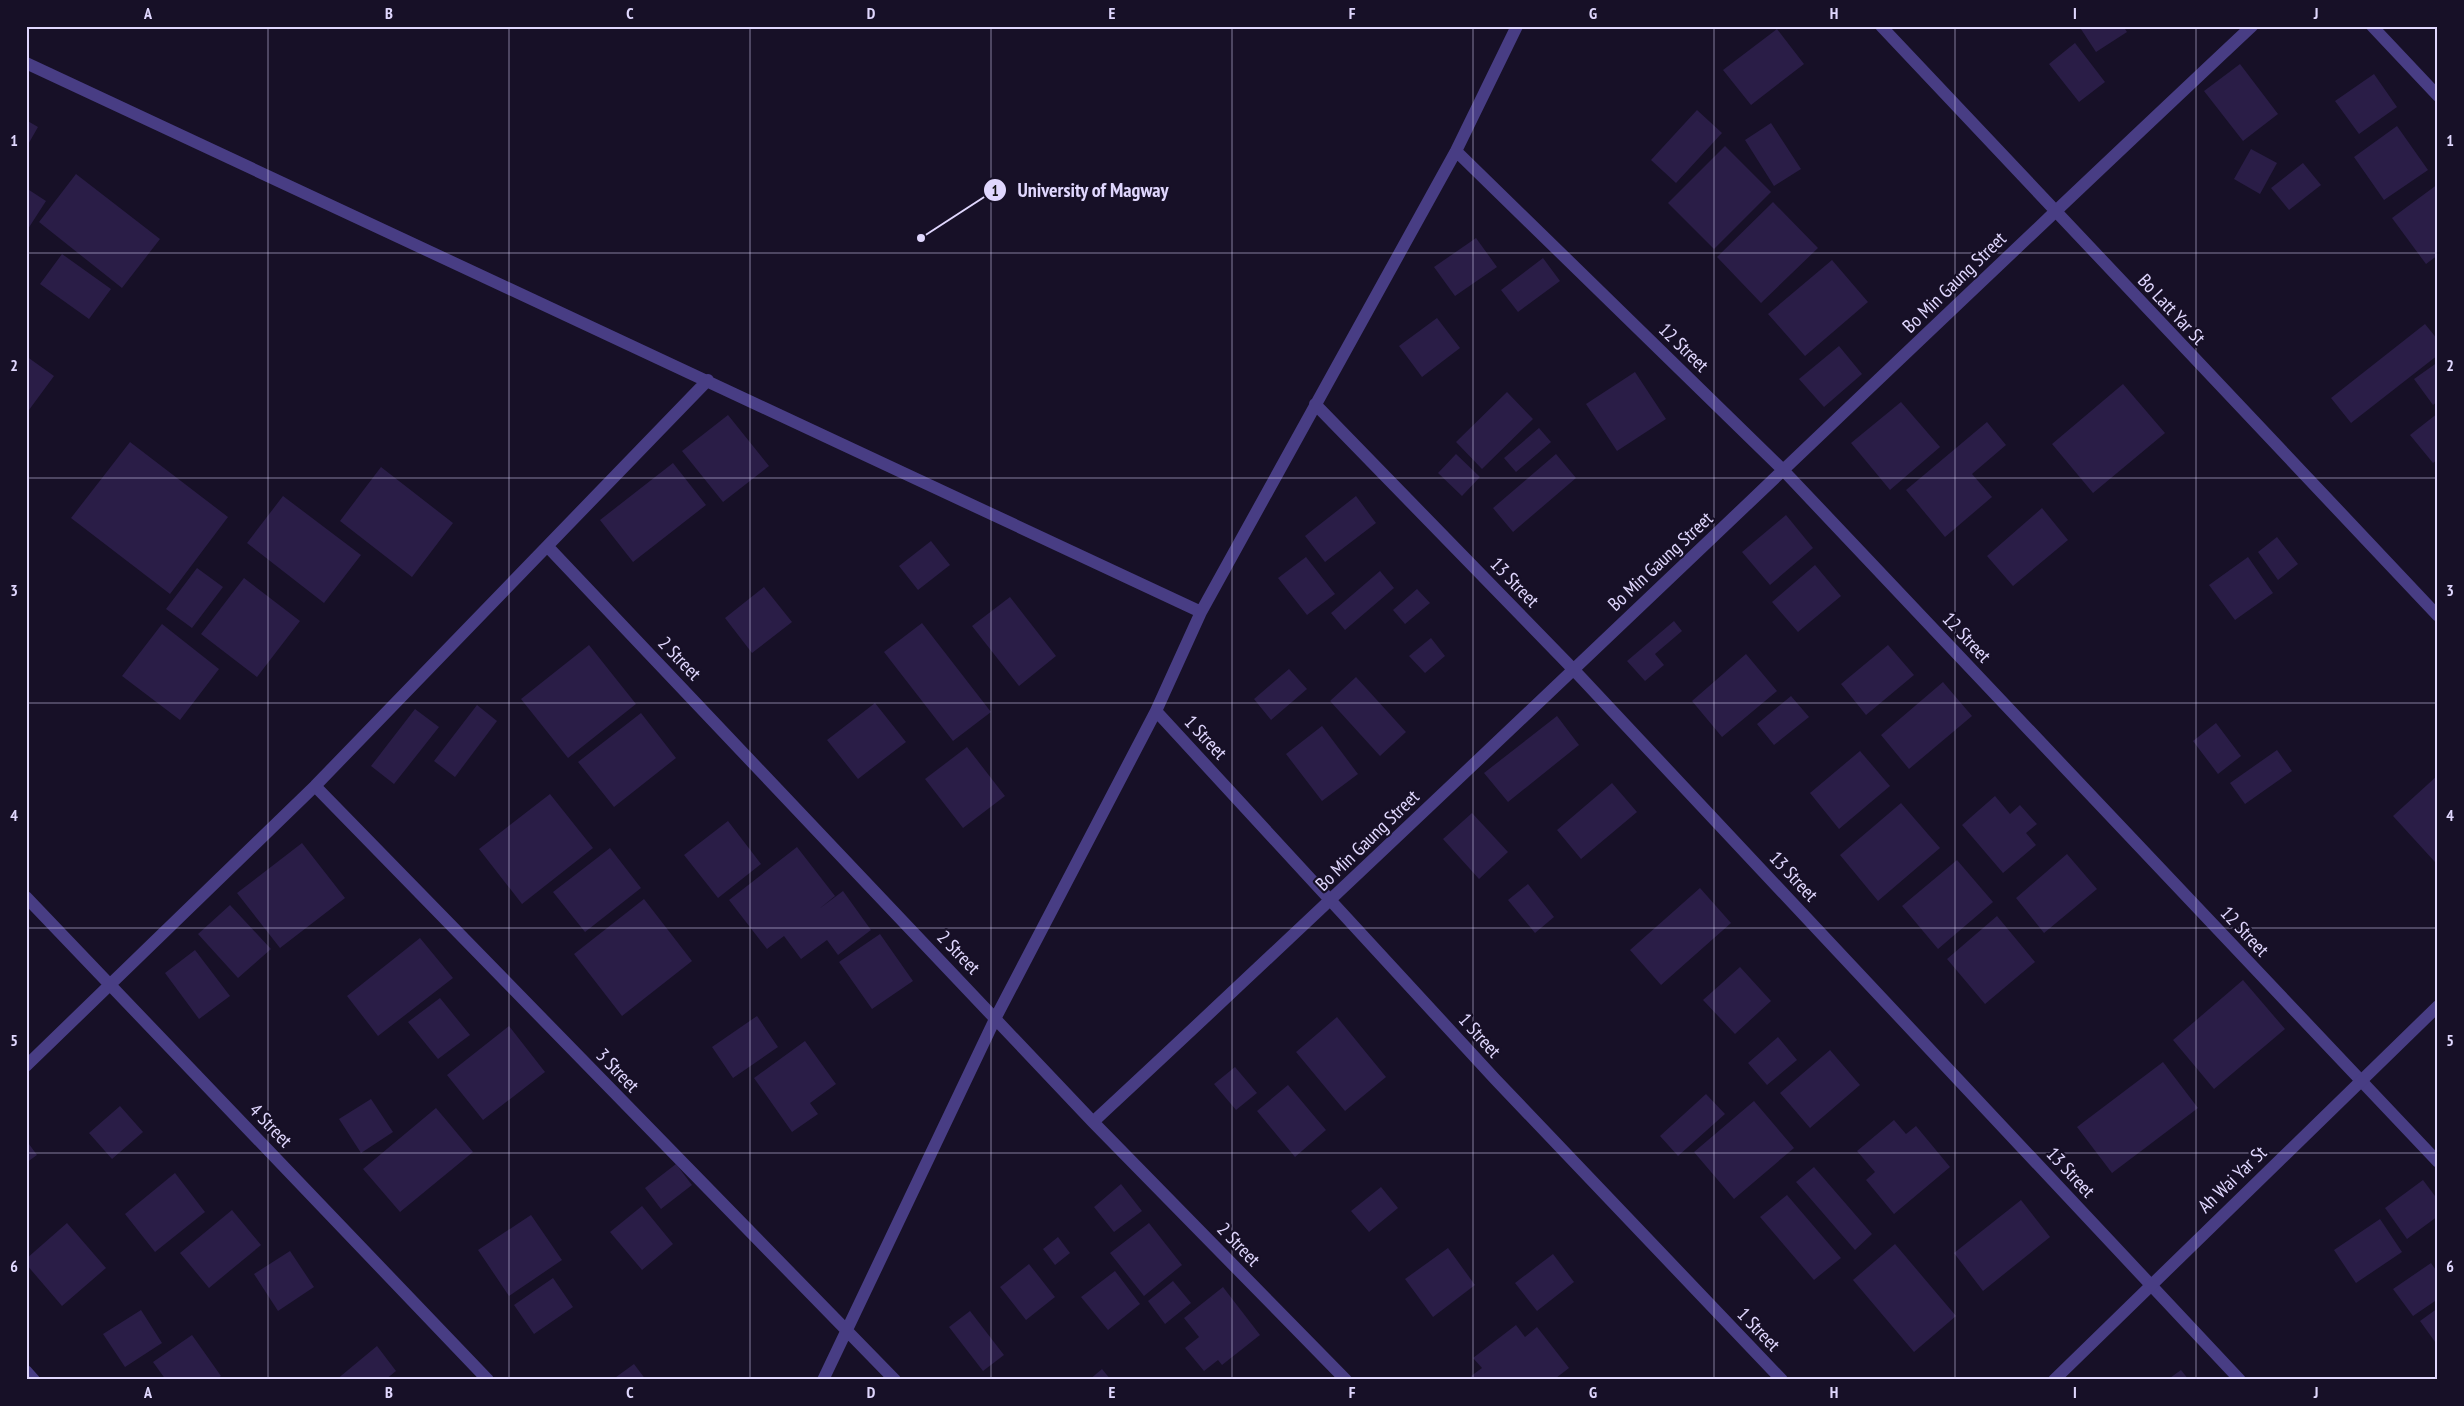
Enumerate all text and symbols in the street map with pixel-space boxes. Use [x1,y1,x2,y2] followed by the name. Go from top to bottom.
[143,3,153,23] text: A
[385,3,393,23] text: B
[626,3,634,23] text: C
[867,3,876,23] text: D
[1109,3,1116,23] text: E
[1349,3,1356,23] text: F
[1589,3,1597,23] text: G
[1830,3,1838,23] text: H
[2073,3,2077,23] text: I
[2313,3,2318,23] text: J
[10,130,18,150] text: 1
[2446,130,2454,150] text: 1
[982,173,1179,208] callout: University of Magway
[1017,177,1170,203] text: University of Magway
[991,181,999,200] text: 1
[1897,226,2011,337] street label: Bo Min Gaung Street
[2133,269,2211,350] street label: Bo Latt Yar St
[1654,317,1715,377] street label: 12 Street
[10,355,18,375] text: 2
[2446,355,2454,375] text: 2
[1602,506,1718,616] street label: Bo Min Gaung Street
[1485,552,1545,613] street label: 13 Street
[10,580,18,600] text: 3
[2446,580,2454,600] text: 3
[1938,607,1997,668] street label: 12 Street
[653,631,707,686] street label: 2 Street
[1180,710,1233,765] street label: 1 Street
[1310,784,1424,895] street label: Bo Min Gaung Street
[10,805,18,825] text: 4
[2446,805,2454,825] text: 4
[1765,846,1824,907] street label: 13 Street
[2216,901,2275,962] street label: 12 Street
[932,925,986,980] street label: 2 Street
[1454,1008,1507,1063] street label: 1 Street
[10,1030,18,1050] text: 5
[2446,1030,2454,1050] text: 5
[591,1043,645,1098] street label: 3 Street
[244,1098,298,1153] street label: 4 Street
[2193,1140,2272,1218] street label: Ah Wai Yar St
[2042,1142,2101,1203] street label: 13 Street
[1212,1217,1266,1272] street label: 2 Street
[10,1256,18,1276] text: 6
[2446,1256,2454,1276] text: 6
[1732,1302,1786,1357] street label: 1 Street
[143,1382,153,1402] text: A
[385,1382,393,1402] text: B
[626,1382,634,1402] text: C
[867,1382,876,1402] text: D
[1109,1382,1116,1402] text: E
[1349,1382,1356,1402] text: F
[1589,1382,1597,1402] text: G
[1830,1382,1838,1402] text: H
[2073,1382,2077,1402] text: I
[2313,1382,2318,1402] text: J

